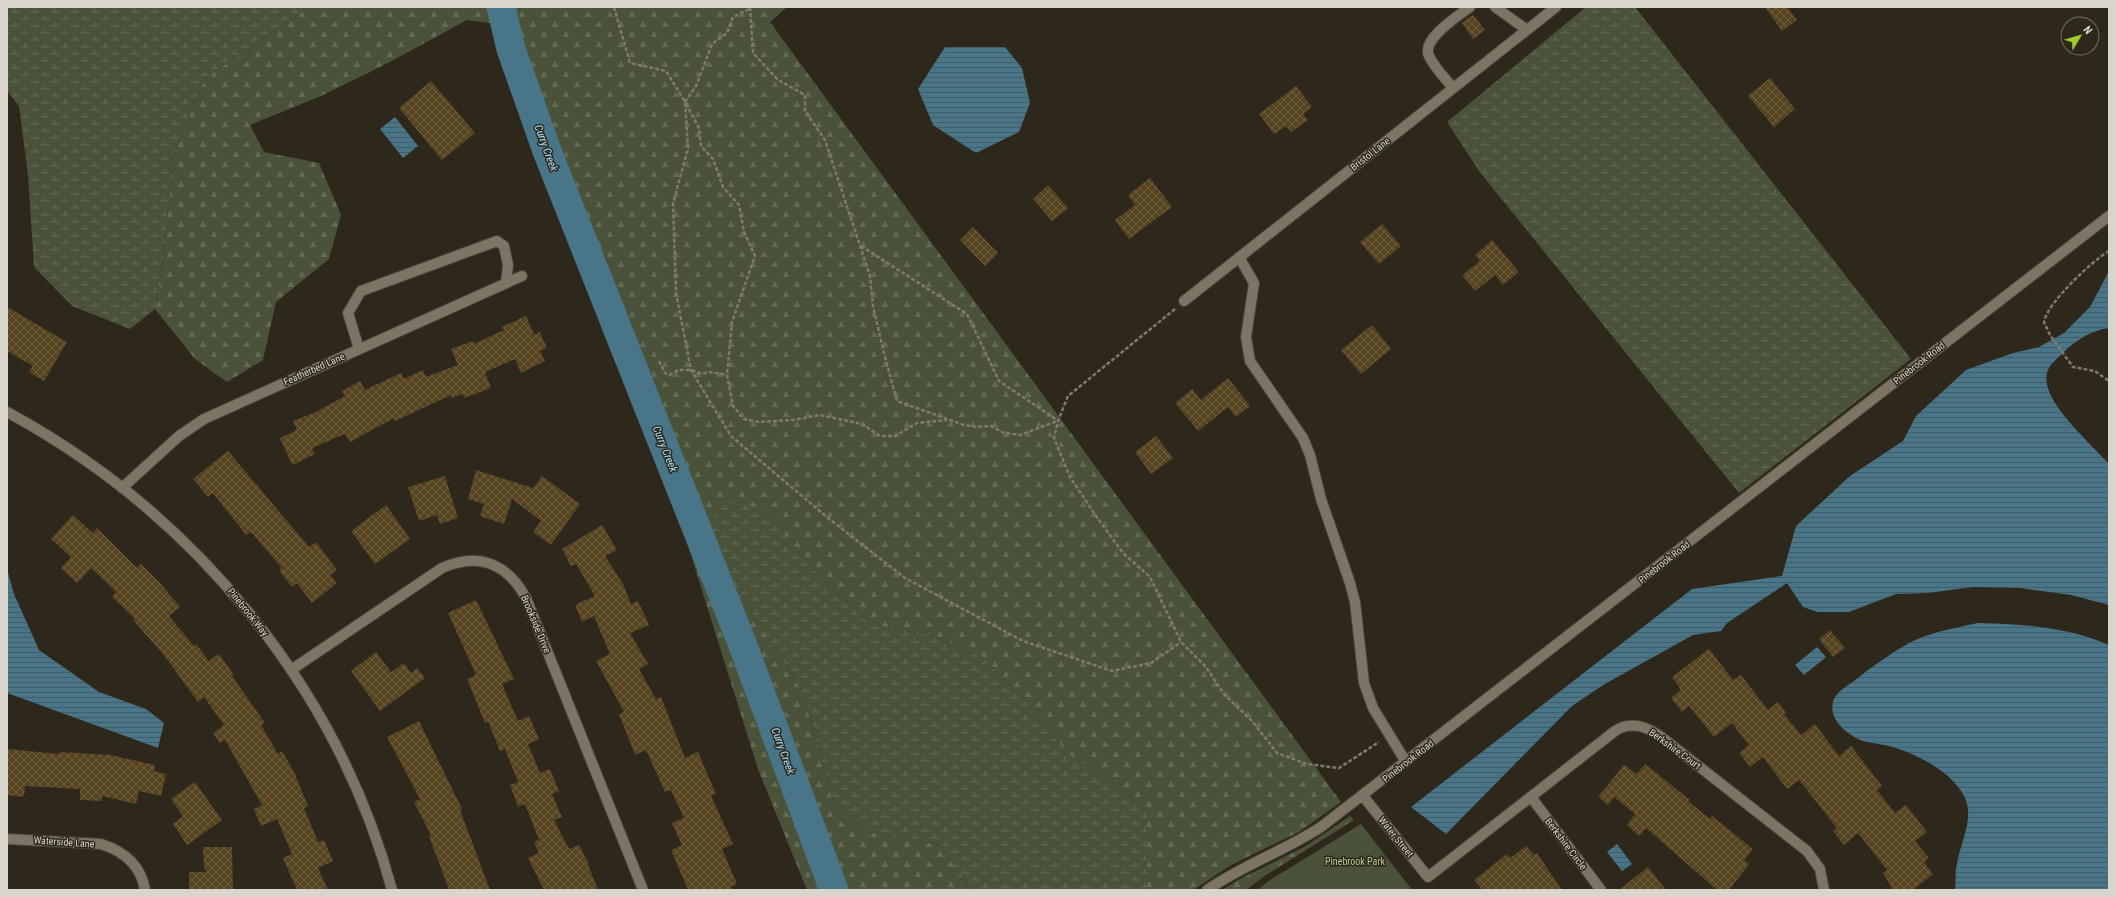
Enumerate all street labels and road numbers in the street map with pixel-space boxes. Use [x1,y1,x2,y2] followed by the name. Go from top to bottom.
[1348,135,1392,173] street label: Bristol Lane
[1891,340,1947,386] street label: Pinebrook Road
[282,350,347,387] street label: Featherbed Lane
[1636,539,1692,585] street label: Pinebrook Road
[225,586,271,638] street label: Pinebrook Way
[519,593,553,655] street label: Brookside Drive
[1647,727,1703,771] street label: Berkshire Court
[1380,738,1436,784] street label: Pinebrook Road
[1376,815,1416,859] street label: Water Street
[1543,816,1589,872] street label: Berkshire Circle
[33,834,95,850] street label: Waterside Lane

